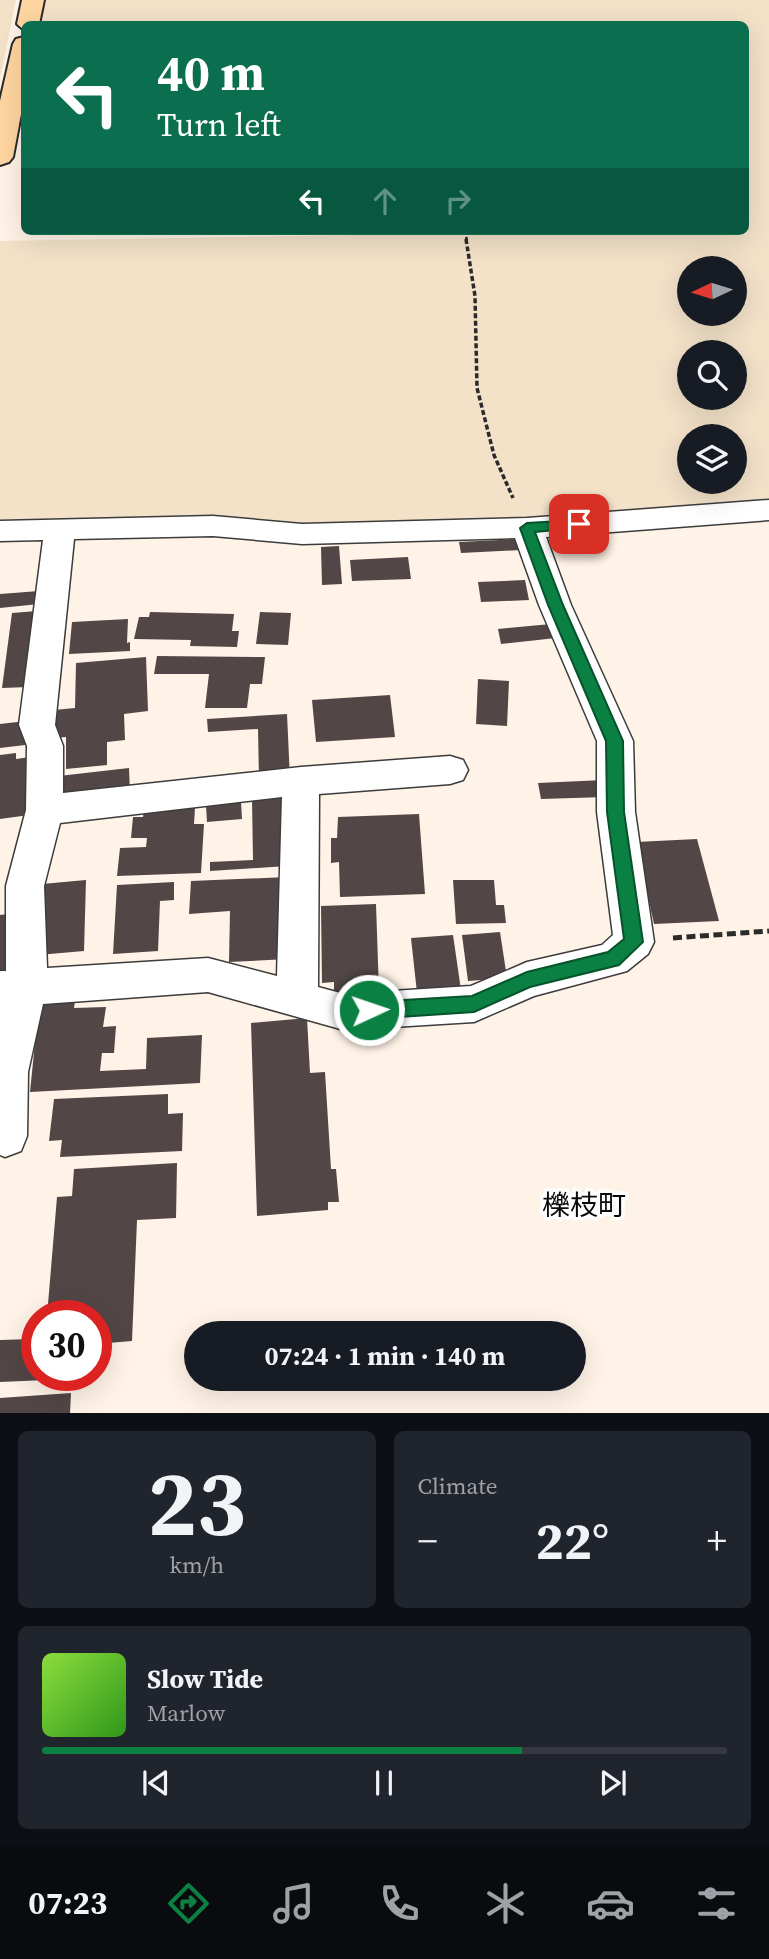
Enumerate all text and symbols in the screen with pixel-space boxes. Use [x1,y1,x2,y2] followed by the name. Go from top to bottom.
[157,39,265,106] text: 40 m
[42,49,133,140] icon: left
[157,103,281,147] text: Turn left
[293,182,331,220] icon: left
[366,182,404,220] icon: ahead
[439,182,477,220] icon: right
[677,256,747,326] north arrow
[677,256,747,494] map controls
[677,340,747,410] button: search
[677,424,747,494] button: layers
[549,494,609,554] pin
[560,505,598,543] icon: arrive
[332,973,406,1047] position arrow
[542,1186,626,1224] district label: 櫟枝町
[21,1300,112,1391] speed limit sign: 30
[265,1338,505,1374] text: 07:24 · 1 min · 140 m
[147,1441,246,1565] text: 23
[418,1470,497,1502] text: Climate
[536,1505,609,1576] text: 22°
[418,1515,438,1567] text: −
[707,1515,727,1567] text: +
[169,1549,224,1581] text: km/h
[147,1661,263,1697] text: Slow Tide
[147,1697,225,1729] text: Marlow
[137,1764,175,1802] icon: previous
[365,1764,403,1802] icon: pause
[594,1764,632,1802] icon: next
[164,1879,213,1928] icon: directions
[269,1879,318,1928] icon: music
[375,1879,424,1928] icon: phone
[481,1879,530,1928] icon: climate
[586,1879,635,1928] icon: car
[692,1879,741,1928] icon: filters
[28,1881,107,1925] text: 07:23

